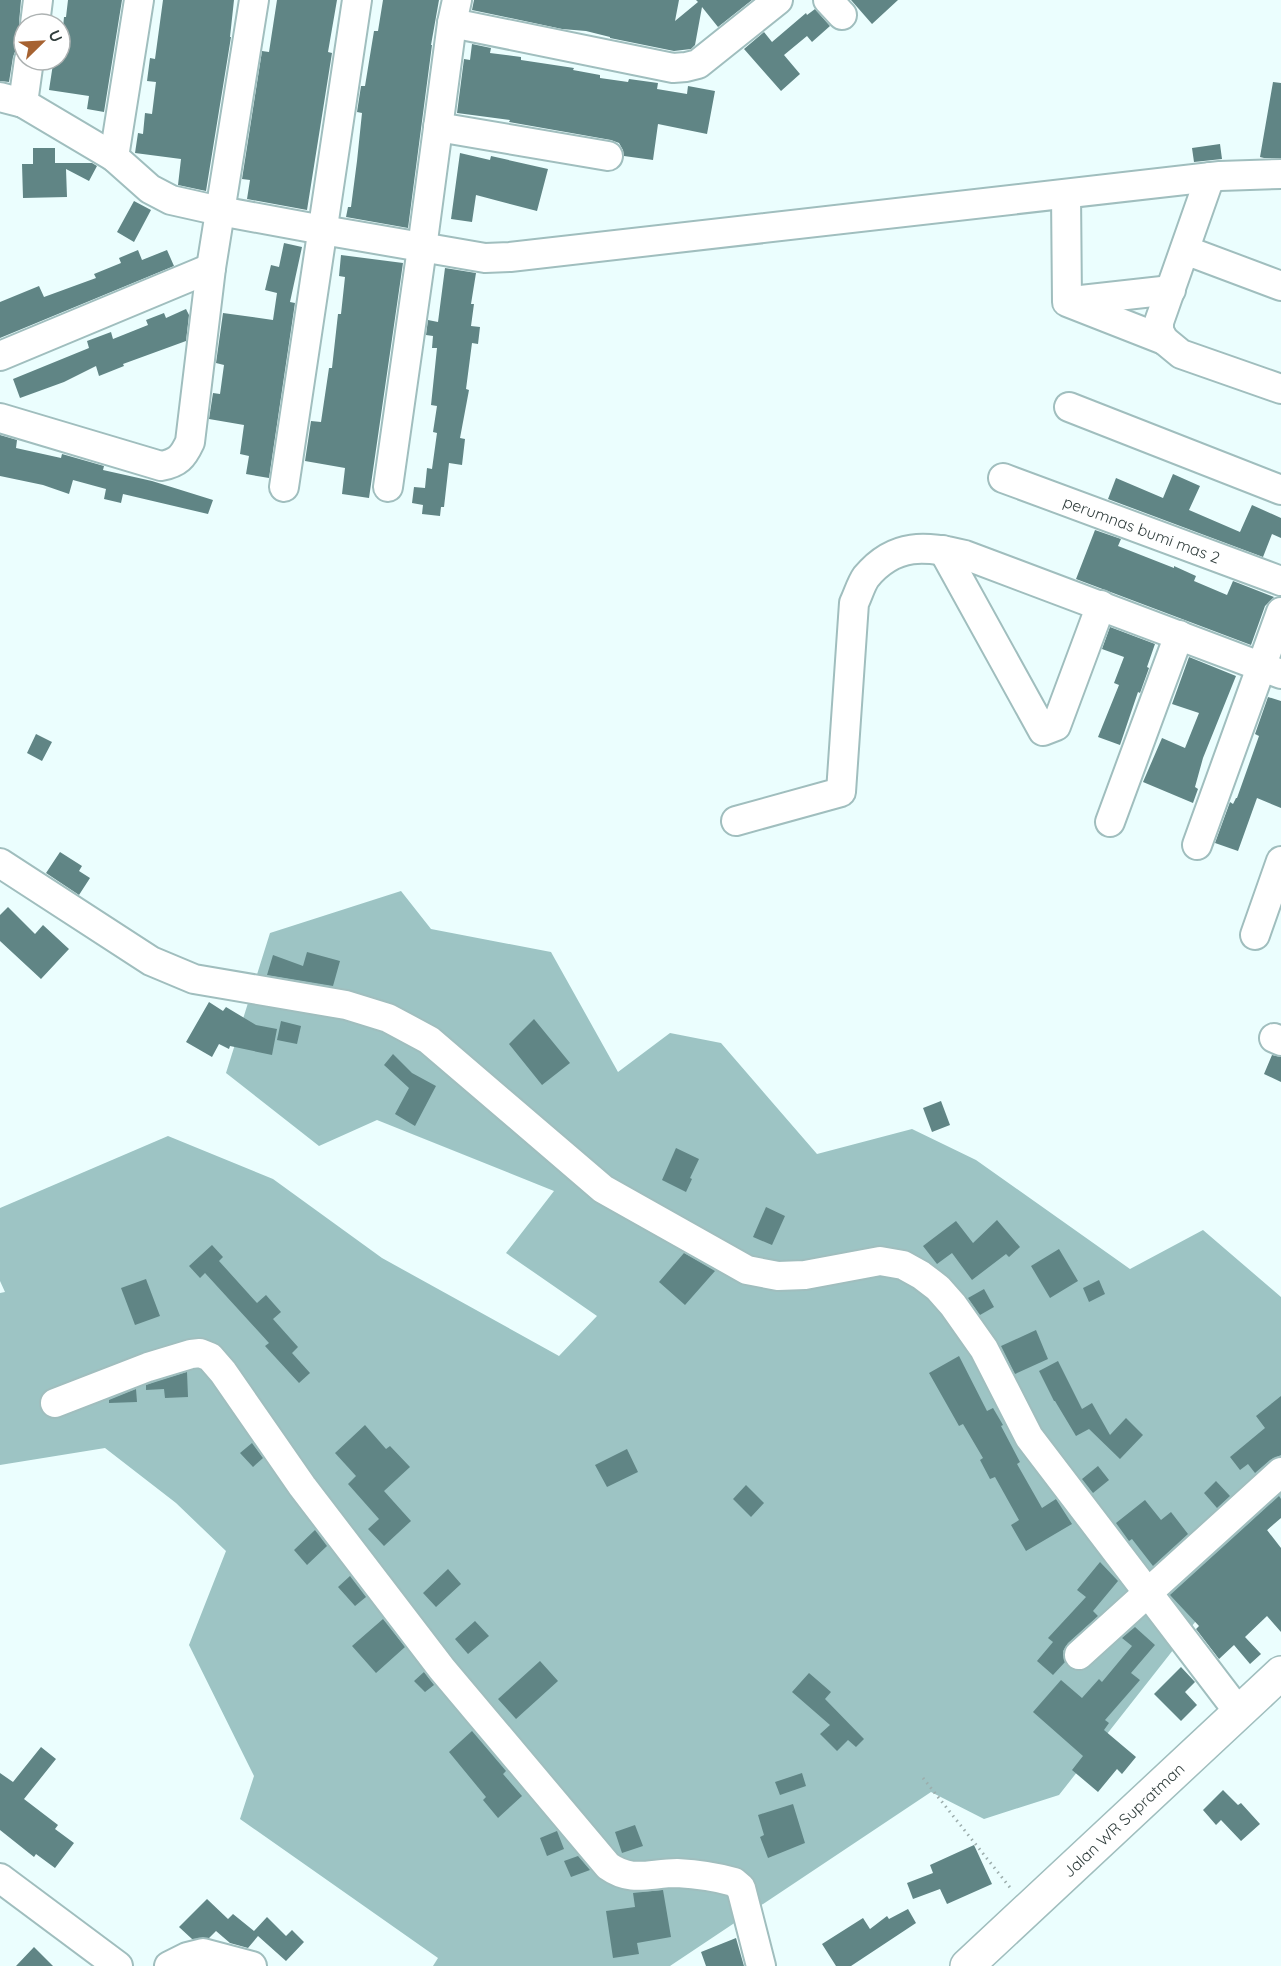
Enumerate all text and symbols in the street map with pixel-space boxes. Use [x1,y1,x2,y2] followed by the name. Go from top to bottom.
[12,12,72,72] north arrow
[44,27,67,45] text: U
[1061,491,1223,568] street label: perumnas bumi mas 2
[1059,1758,1188,1882] street label: Jalan WR Supratman

